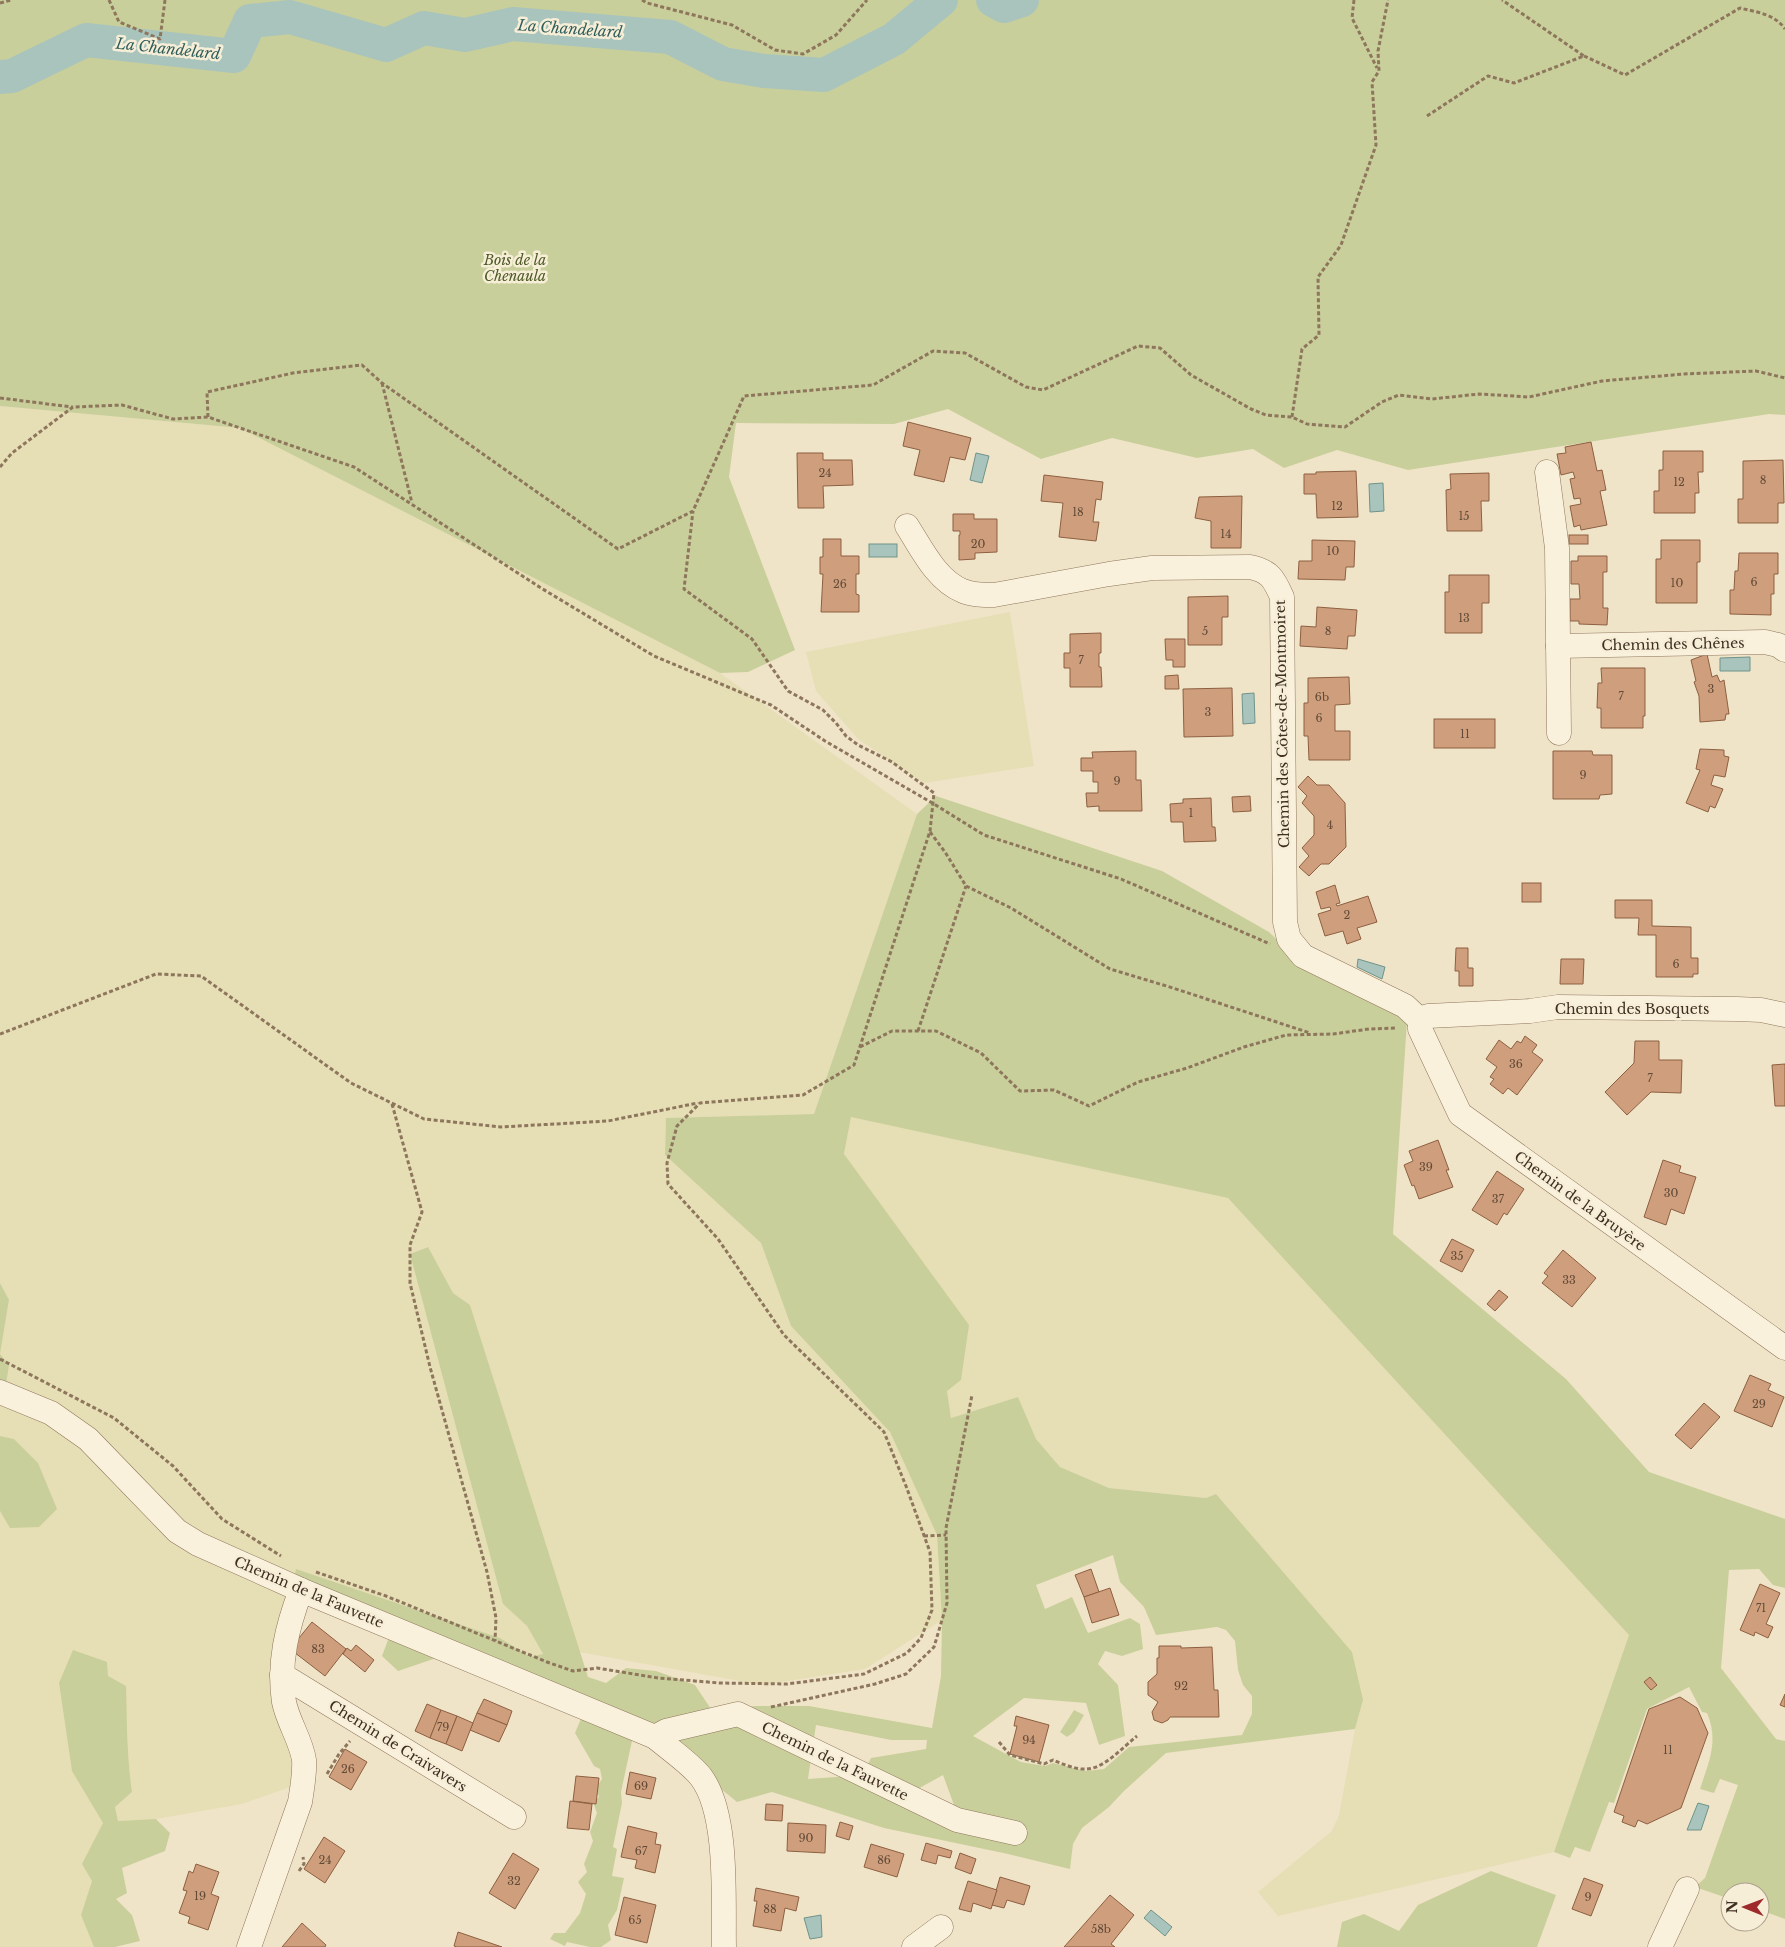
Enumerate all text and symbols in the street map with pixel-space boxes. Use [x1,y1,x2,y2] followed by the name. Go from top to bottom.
[516,15,623,42] water label: La Chandelard
[114,33,221,63] water label: La Chandelard
[483,251,546,285] park label: Bois de la Chenaula
[818,466,832,480] house number: 24
[1760,473,1766,487] house number: 8
[1673,475,1685,489] house number: 12
[1331,499,1343,513] house number: 12
[1072,505,1084,519] house number: 18
[1458,509,1470,523] house number: 15
[1220,527,1232,541] house number: 14
[971,537,985,551] house number: 20
[1327,544,1340,558] house number: 10
[1750,575,1758,589] house number: 6
[1671,576,1684,590] house number: 10
[833,577,847,591] house number: 26
[1271,599,1293,848] street label: Chemin des Côtes-de-Montmoiret
[1458,611,1470,625] house number: 13
[1202,624,1208,638] house number: 5
[1325,624,1331,638] house number: 8
[1601,634,1745,654] street label: Chemin des Chênes
[1078,653,1084,667] house number: 7
[1708,682,1715,696] house number: 3
[1618,689,1624,703] house number: 7
[1315,690,1329,704] house number: 6b
[1205,705,1212,719] house number: 3
[1315,711,1323,725] house number: 6
[1460,727,1470,741] house number: 11
[1579,768,1587,782] house number: 9
[1113,774,1121,788] house number: 9
[1189,806,1194,820] house number: 1
[1327,818,1333,832] house number: 4
[1344,908,1351,922] house number: 2
[1672,957,1680,971] house number: 6
[1555,1000,1709,1018] street label: Chemin des Bosquets
[1509,1057,1523,1071] house number: 36
[1647,1071,1653,1085] house number: 7
[1511,1147,1649,1255] street label: Chemin de la Bruyère
[1419,1160,1433,1174] house number: 39
[1664,1186,1678,1200] house number: 30
[1492,1192,1505,1206] house number: 37
[1450,1249,1464,1263] house number: 35
[1562,1273,1576,1287] house number: 33
[1752,1397,1766,1411] house number: 29
[231,1552,387,1632] street label: Chemin de la Fauvette
[1756,1601,1766,1615] house number: 71
[311,1642,325,1656] house number: 83
[1174,1679,1188,1693] house number: 92
[326,1696,470,1796] street label: Chemin de Craivavers
[759,1718,911,1804] street label: Chemin de la Fauvette
[437,1720,449,1734] house number: 79
[1022,1733,1036,1747] house number: 94
[1663,1743,1673,1757] house number: 11
[341,1762,355,1776] house number: 26
[634,1779,648,1793] house number: 69
[799,1831,814,1845] house number: 90
[635,1844,648,1858] house number: 67
[318,1853,332,1867] house number: 24
[877,1853,891,1867] house number: 86
[507,1874,521,1888] house number: 32
[1720,1882,1770,1932] north arrow
[194,1889,206,1903] house number: 19
[1584,1890,1592,1904] house number: 9
[1723,1900,1741,1914] text: N
[763,1902,777,1916] house number: 88
[628,1913,642,1927] house number: 65
[1091,1922,1111,1936] house number: 58b

